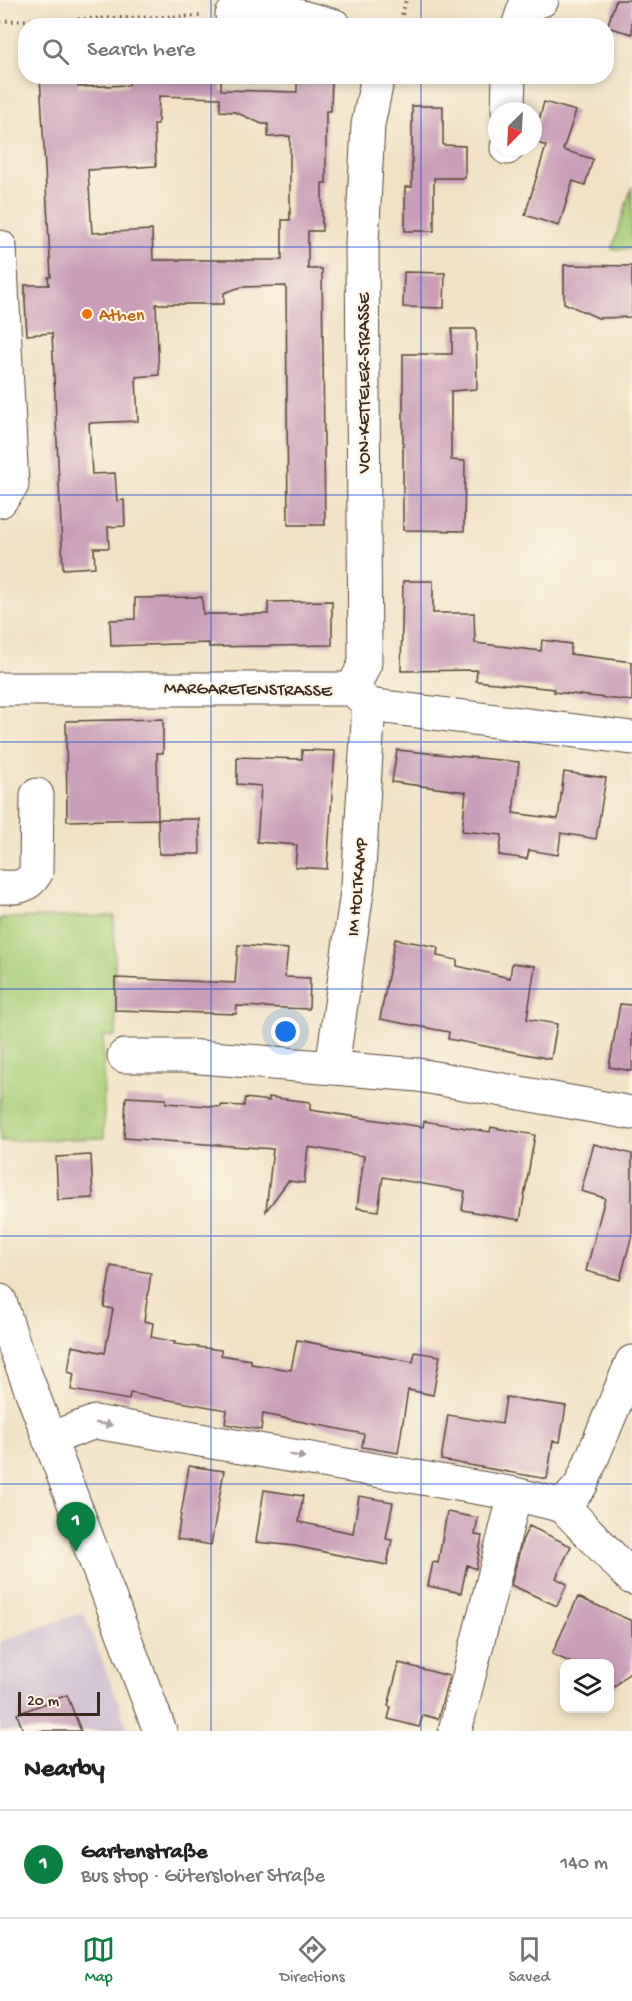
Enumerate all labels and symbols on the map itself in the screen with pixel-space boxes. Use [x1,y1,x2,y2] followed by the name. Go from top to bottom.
[488,102,542,156] north arrow
[355,292,376,474] street label: VON-KETTELER-STRASSE
[99,306,145,327] place label: Athen
[80,307,94,321] marker: Athen
[164,679,333,702] street label: MARGARETENSTRASSE
[344,836,373,937] street label: IM HOLTKAMP
[271,1017,300,1046] your location
[95,1419,114,1428] one-way arrow
[287,1452,306,1461] one-way arrow
[56,1502,96,1552] pin: 1
[18,1689,100,1716] scale bar

